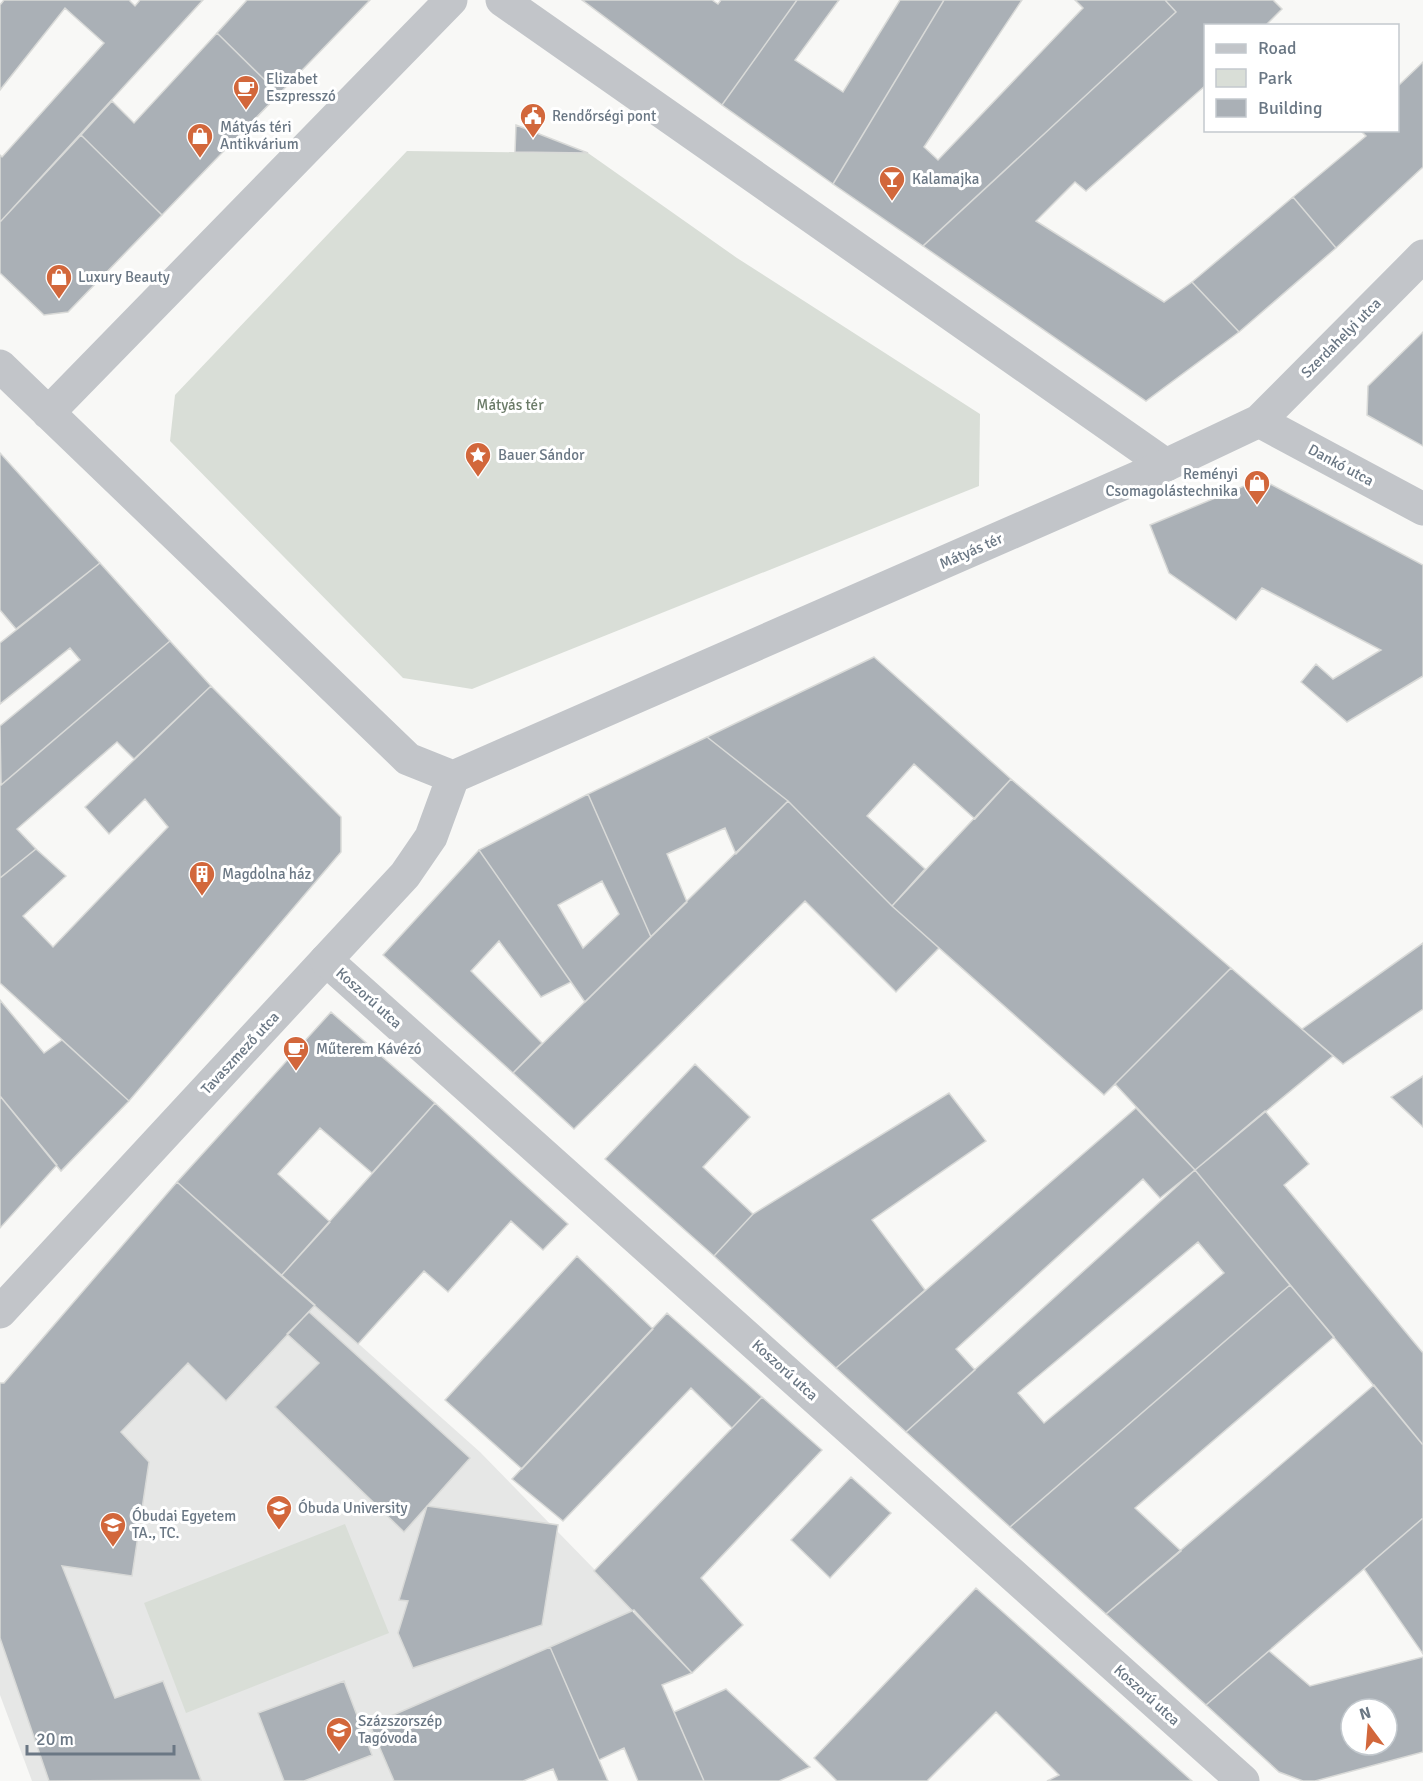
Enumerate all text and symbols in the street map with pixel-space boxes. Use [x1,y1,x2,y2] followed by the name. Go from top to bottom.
[1204,24,1399,132] legend
[1258,37,1297,59] text: Road
[1258,67,1293,89] text: Park
[266,70,336,105] place label: Elizabet Eszpresszó
[231,73,261,111] cafe icon: Elizabet Eszpresszó
[1258,97,1322,119] text: Building
[518,101,548,139] public building icon: Rendőrségi pont
[552,107,656,125] place label: Rendőrségi pont
[220,118,299,153] place label: Mátyás téri Antikvárium
[185,121,215,159] shop icon: Mátyás téri Antikvárium
[877,164,907,202] bar icon: Kalamajka
[912,170,979,188] place label: Kalamajka
[44,262,74,300] shop icon: Luxury Beauty
[78,268,170,286] place label: Luxury Beauty
[1297,294,1385,382] street label: Szerdahelyi utca
[476,396,544,414] park label: Mátyás tér
[463,440,493,478] place icon: Bauer Sándor
[1305,440,1377,490] street label: Dankó utca
[498,446,585,464] place label: Bauer Sándor
[1106,465,1238,500] place label: Reményi Csomagolástechnika
[1242,468,1272,506] shop icon: Reményi Csomagolástechnika
[937,529,1006,573] street label: Mátyás tér
[187,859,217,897] building icon: Magdolna ház
[222,865,312,883] place label: Magdolna ház
[332,964,406,1032] street label: Koszorú utca
[197,1008,283,1098] street label: Tavaszmező utca
[281,1034,311,1072] cafe icon: Műterem Kávézó
[316,1040,422,1058] place label: Műterem Kávézó
[748,1336,822,1404] street label: Koszorú utca
[264,1493,294,1531] school or university icon: Óbuda University
[298,1498,408,1517] place label: Óbuda University
[132,1506,236,1542] place label: Óbudai Egyetem TA., TC.
[98,1510,128,1548] school or university icon: Óbudai Egyetem TA., TC.
[1110,1661,1184,1729] street label: Koszorú utca
[1339,1697,1399,1757] north arrow
[1357,1702,1373,1725] text: N
[358,1712,442,1747] place label: Százszorszép Tagóvoda
[324,1715,354,1753] school or university icon: Százszorszép Tagóvoda
[27,1718,174,1756] scale bar
[36,1728,74,1750] text: 20 m

